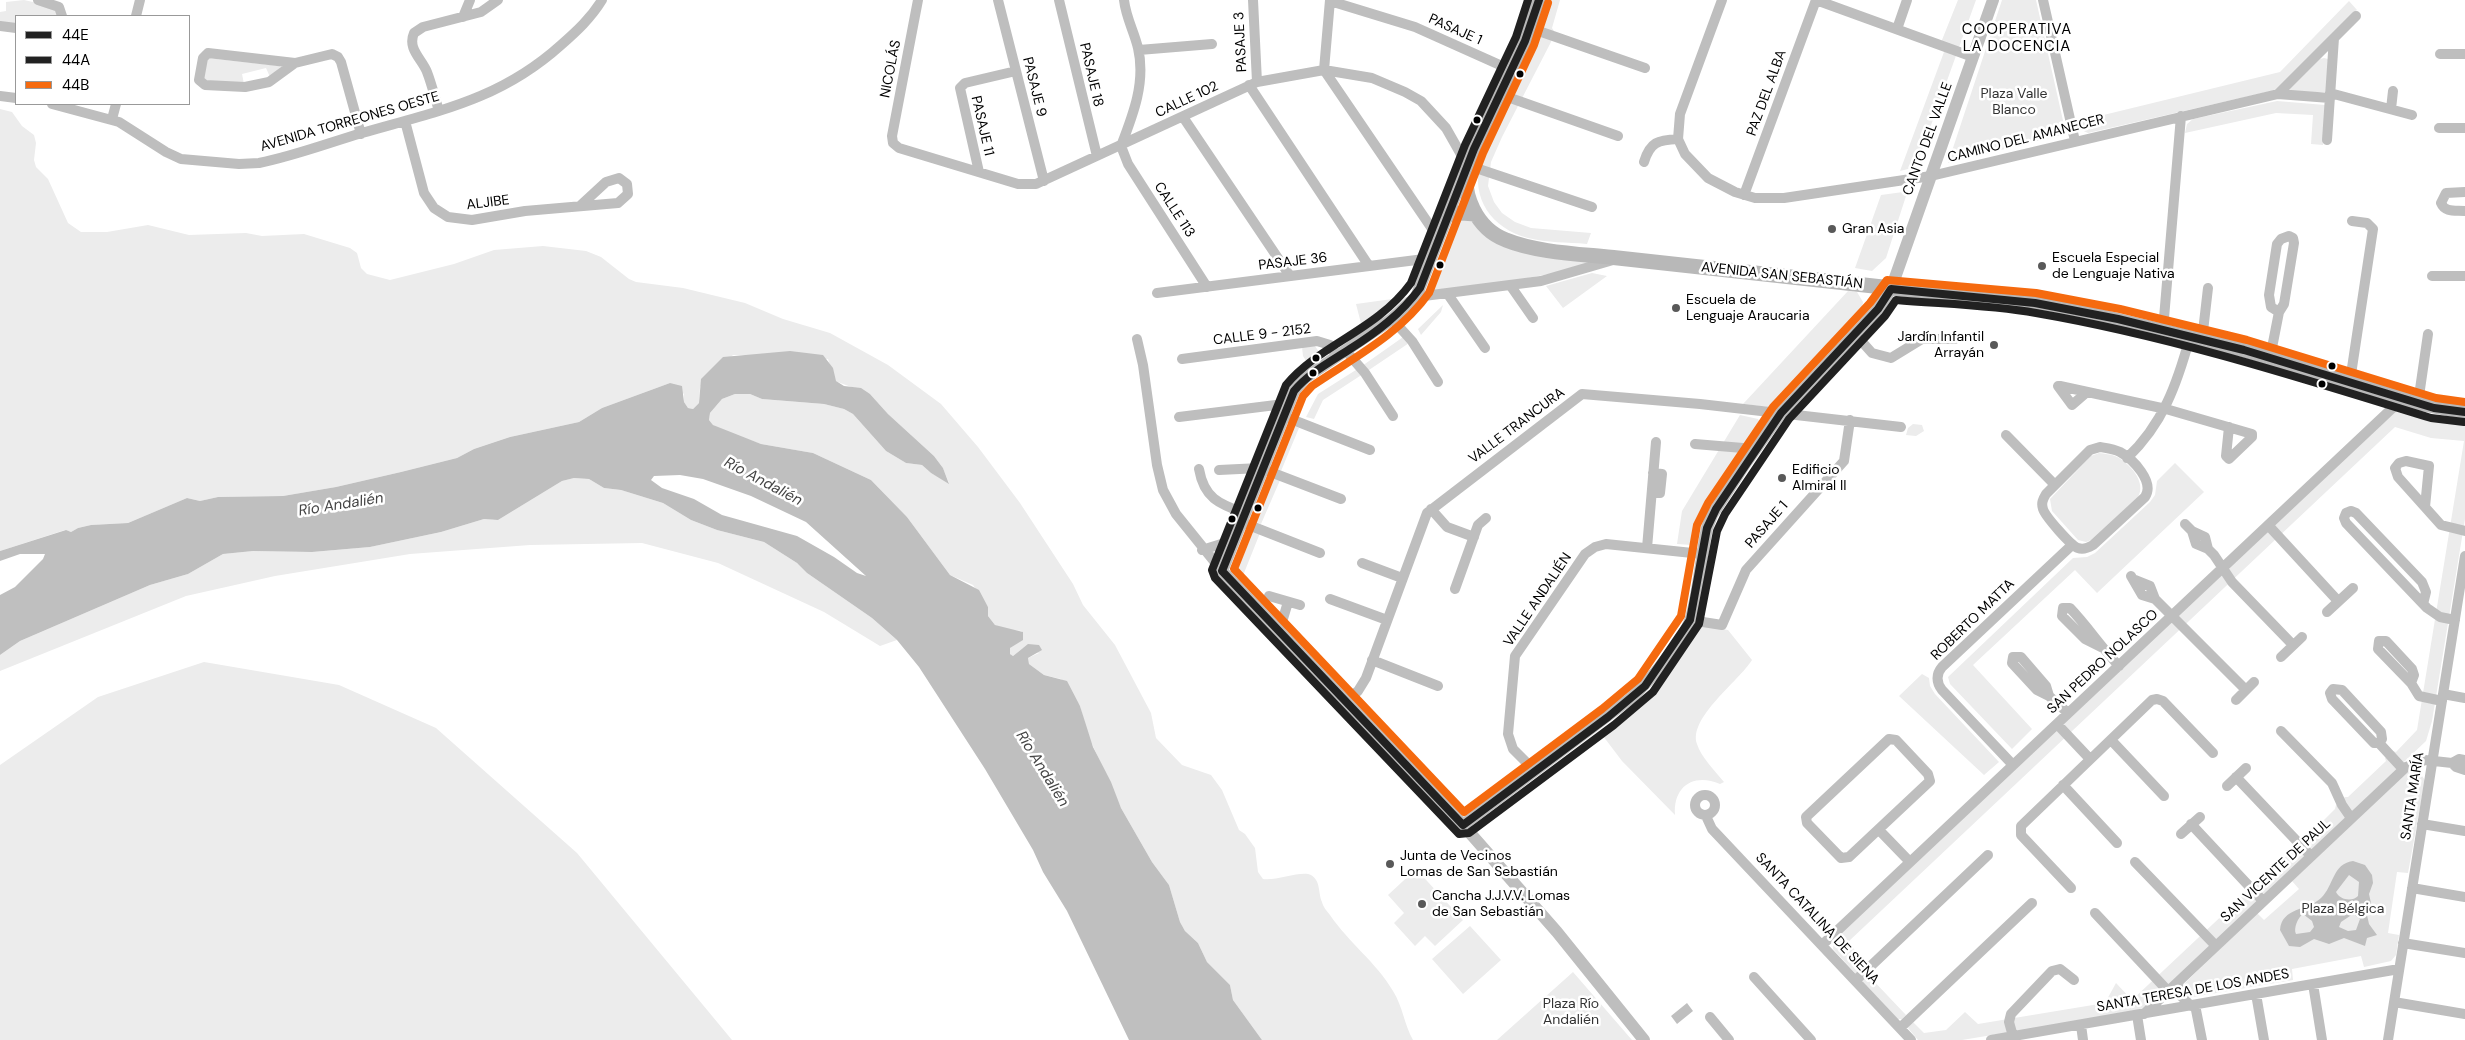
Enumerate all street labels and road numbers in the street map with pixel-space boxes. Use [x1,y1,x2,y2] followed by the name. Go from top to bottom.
[1231,11,1251,73] street label: PASAJE 3
[1426,11,1484,49] street label: PASAJE 1
[877,39,905,99] street label: NICOLÁS
[1075,41,1107,109] street label: PASAJE 18
[1744,48,1790,138] street label: PAZ DEL ALBA
[1018,55,1050,119] street label: PASAJE 9
[1153,78,1221,122] street label: CALLE 102
[1900,80,1956,198] street label: CANTO DEL VALLE
[259,88,441,156] street label: AVENIDA TORREONES OESTE
[967,94,997,158] street label: PASAJE 11
[1946,111,2106,167] street label: CAMINO DEL AMANECER
[1150,179,1198,241] street label: CALLE 113
[465,192,511,214] street label: ALJIBE
[1258,249,1328,275] street label: PASAJE 36
[1700,259,1864,293] street label: AVENIDA SAN SEBASTIÁN
[1212,321,1312,349] street label: CALLE 9 - 2152
[1466,384,1568,468] street label: VALLE TRANCURA
[1742,498,1792,552] street label: PASAJE 1
[1501,550,1575,650] street label: VALLE ANDALIÉN
[1928,576,2018,664] street label: ROBERTO MATTA
[2044,606,2162,718] street label: SAN PEDRO NOLASCO
[2398,751,2428,841] street label: SANTA MARÍA
[2218,816,2334,926] street label: SAN VICENTE DE PAUL
[1752,850,1882,988] street label: SANTA CATALINA DE SIENA
[2096,966,2290,1016] street label: SANTA TERESA DE LOS ANDES

